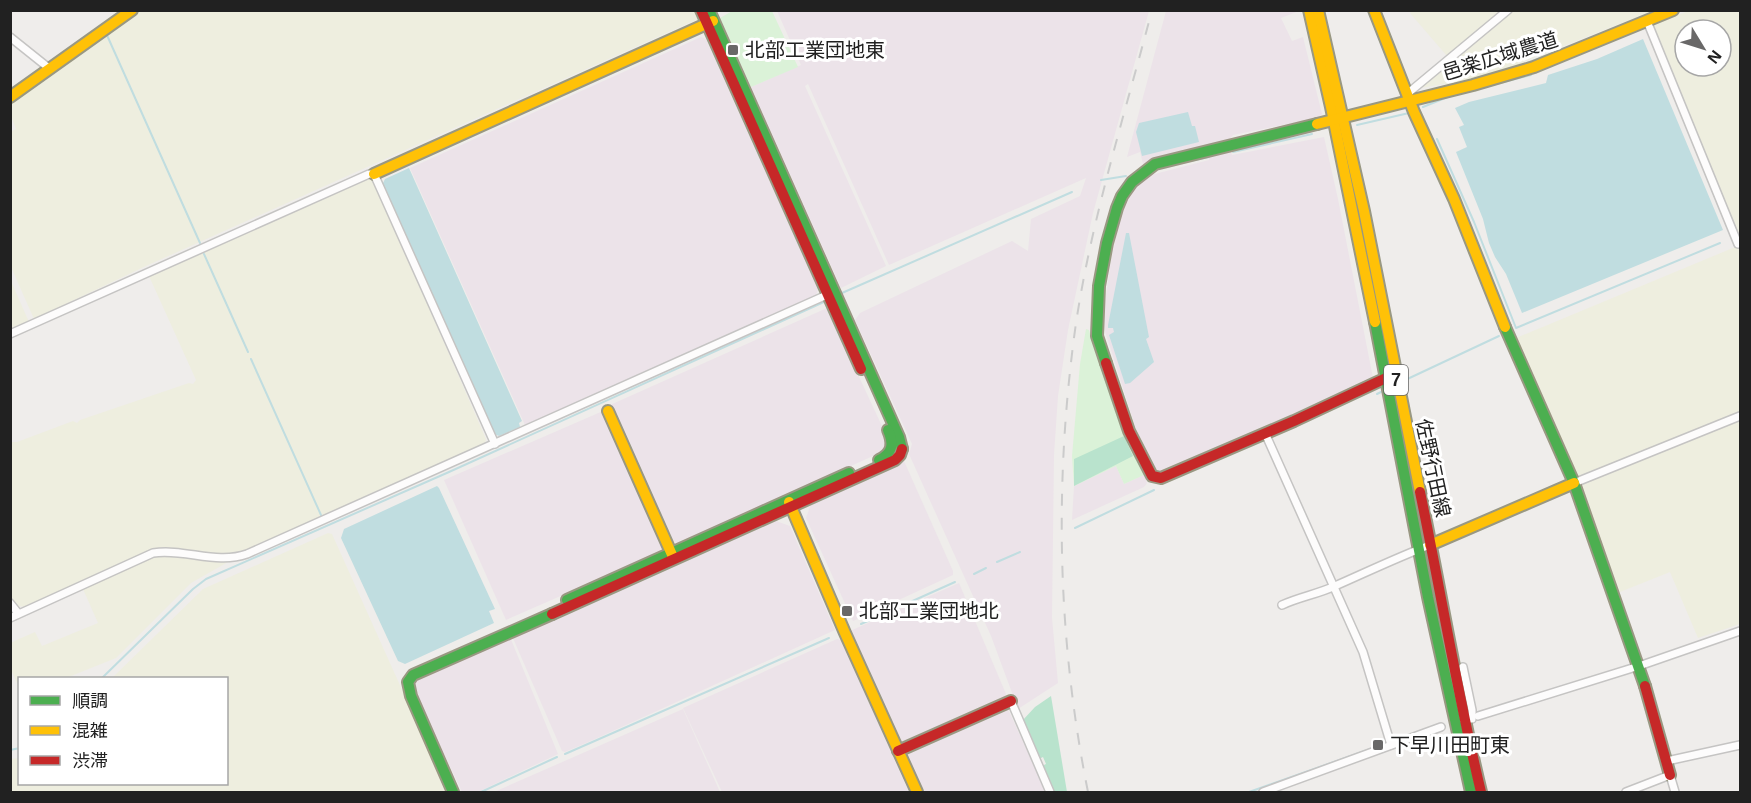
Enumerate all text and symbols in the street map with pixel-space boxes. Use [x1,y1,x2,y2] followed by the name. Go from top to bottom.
[1673,18,1733,78] north arrow
[1439,28,1561,84] street label: 邑楽広域農道
[745,39,885,61] place label: 北部工業団地東
[726,43,740,57] marker: 北部工業団地東
[1704,47,1725,67] text: N
[1384,365,1408,395] road number: 7
[1412,417,1454,519] street label: 佐野行田線
[859,600,999,622] place label: 北部工業団地北
[840,604,854,618] marker: 北部工業団地北
[18,677,228,785] legend
[72,691,108,711] text: 順調
[72,721,108,741] text: 混雑
[1390,734,1510,756] place label: 下早川田町東
[1371,738,1385,752] marker: 下早川田町東
[72,751,108,771] text: 渋滞

